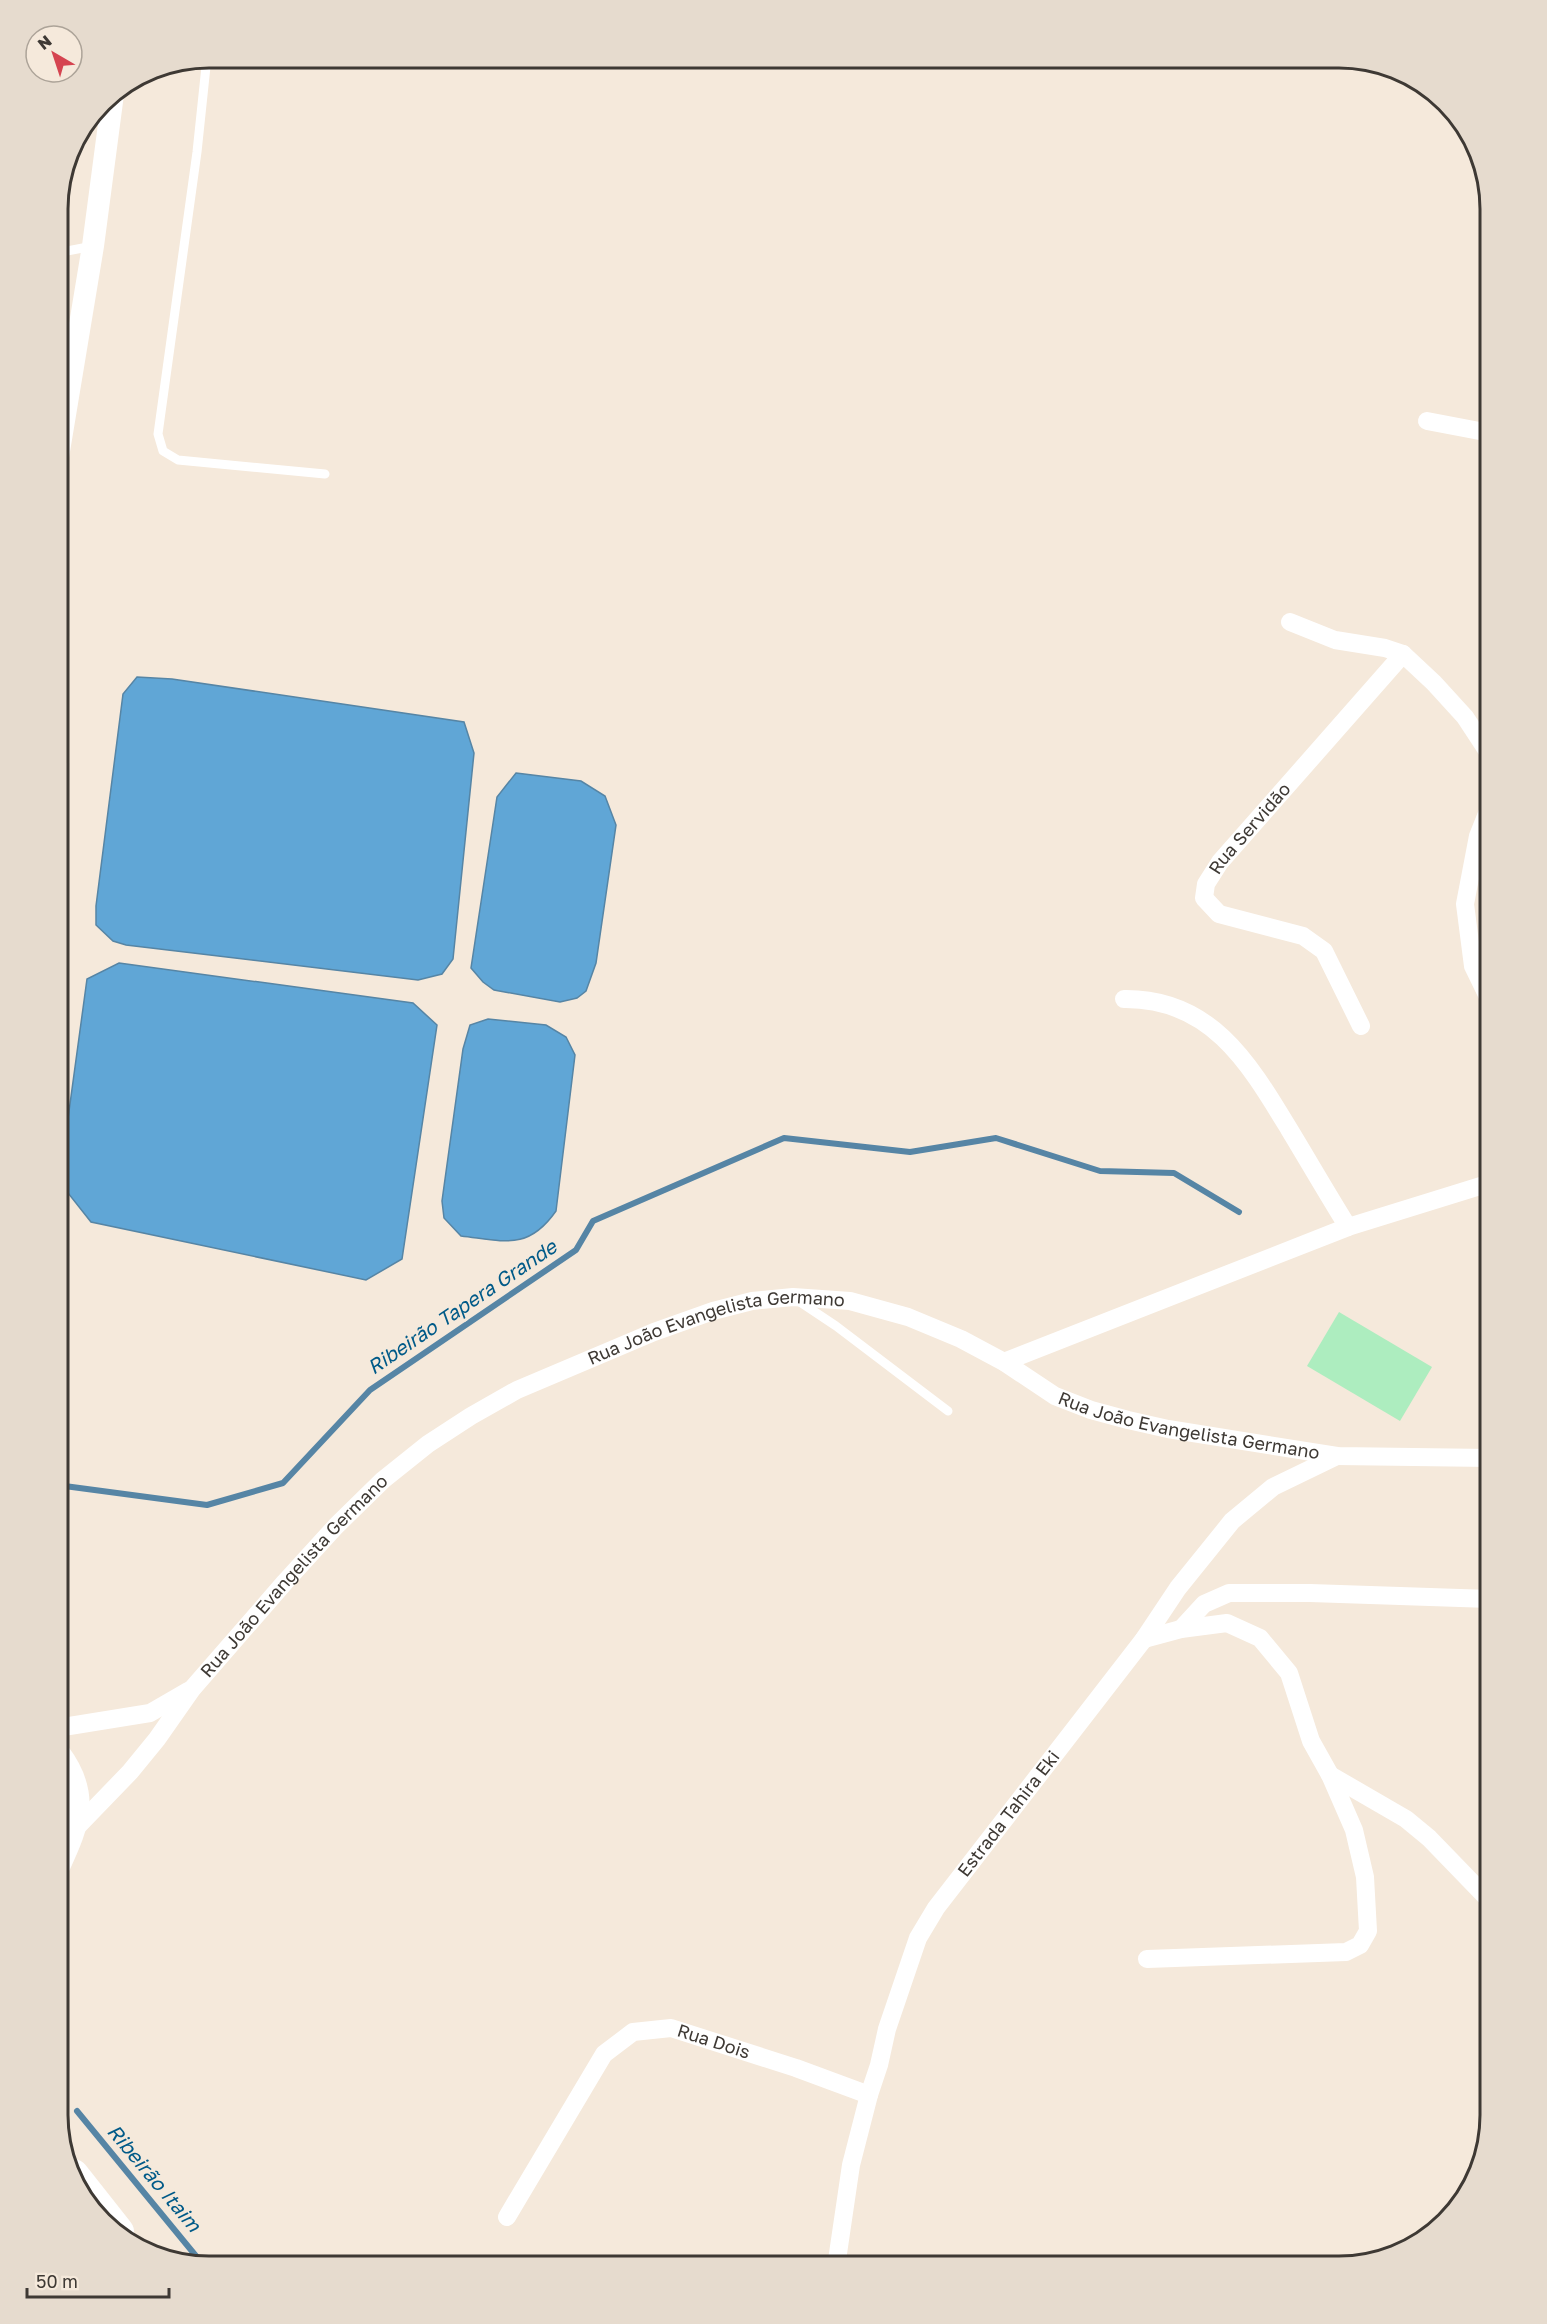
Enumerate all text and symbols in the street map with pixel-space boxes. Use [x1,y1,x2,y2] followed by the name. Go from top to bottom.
[24,24,84,84] north arrow
[34,31,56,54] text: N
[1203,778,1295,878] street label: Rua Servidão
[362,1233,562,1378] water label: Ribeirão Tapera Grande
[584,1285,846,1369] street label: Rua João Evangelista Germano
[1055,1386,1321,1463] street label: Rua João Evangelista Germano
[195,1470,392,1681] street label: Rua João Evangelista Germano
[952,1746,1064,1881] street label: Estrada Tahira Eki
[675,2019,753,2063] street label: Rua Dois
[103,2119,207,2237] water label: Ribeirão Itaim
[27,2261,170,2299] scale bar
[36,2270,78,2292] text: 50 m

